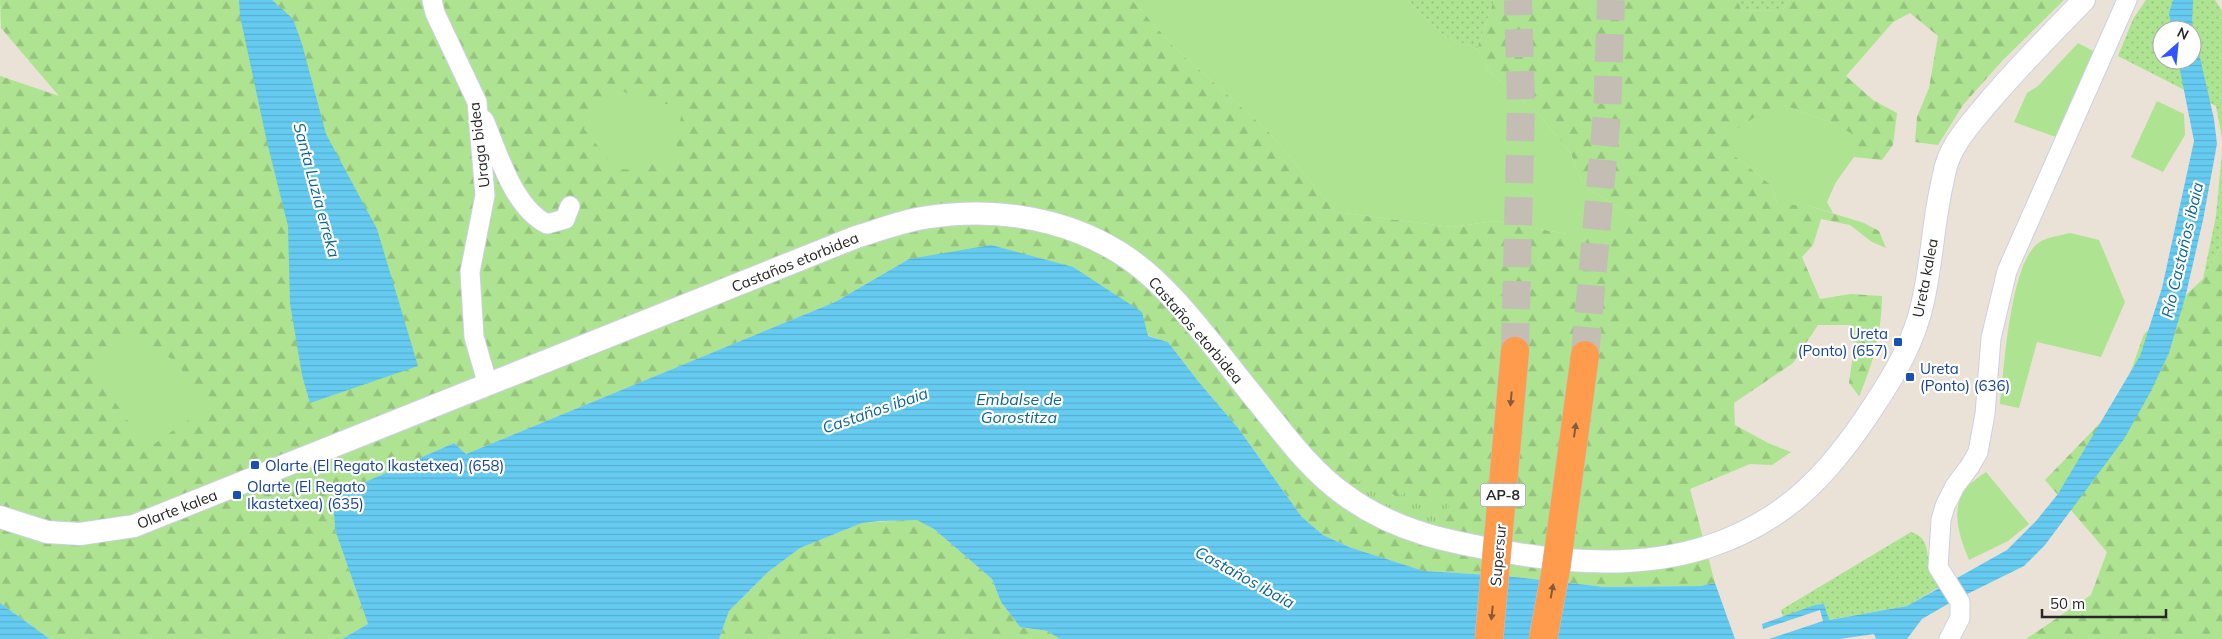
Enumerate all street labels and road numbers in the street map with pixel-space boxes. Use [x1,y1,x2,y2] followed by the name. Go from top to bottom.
[464,101,494,189] street label: Uraga bidea
[729,228,861,296] street label: Castaños etorbidea
[1908,237,1942,319] street label: Ureta kalea
[1144,273,1248,387] street label: Castaños etorbidea
[1480,484,1526,506] road number: AP-8
[134,485,220,533] street label: Olarte kalea
[1486,523,1510,587] street label: Supersur

